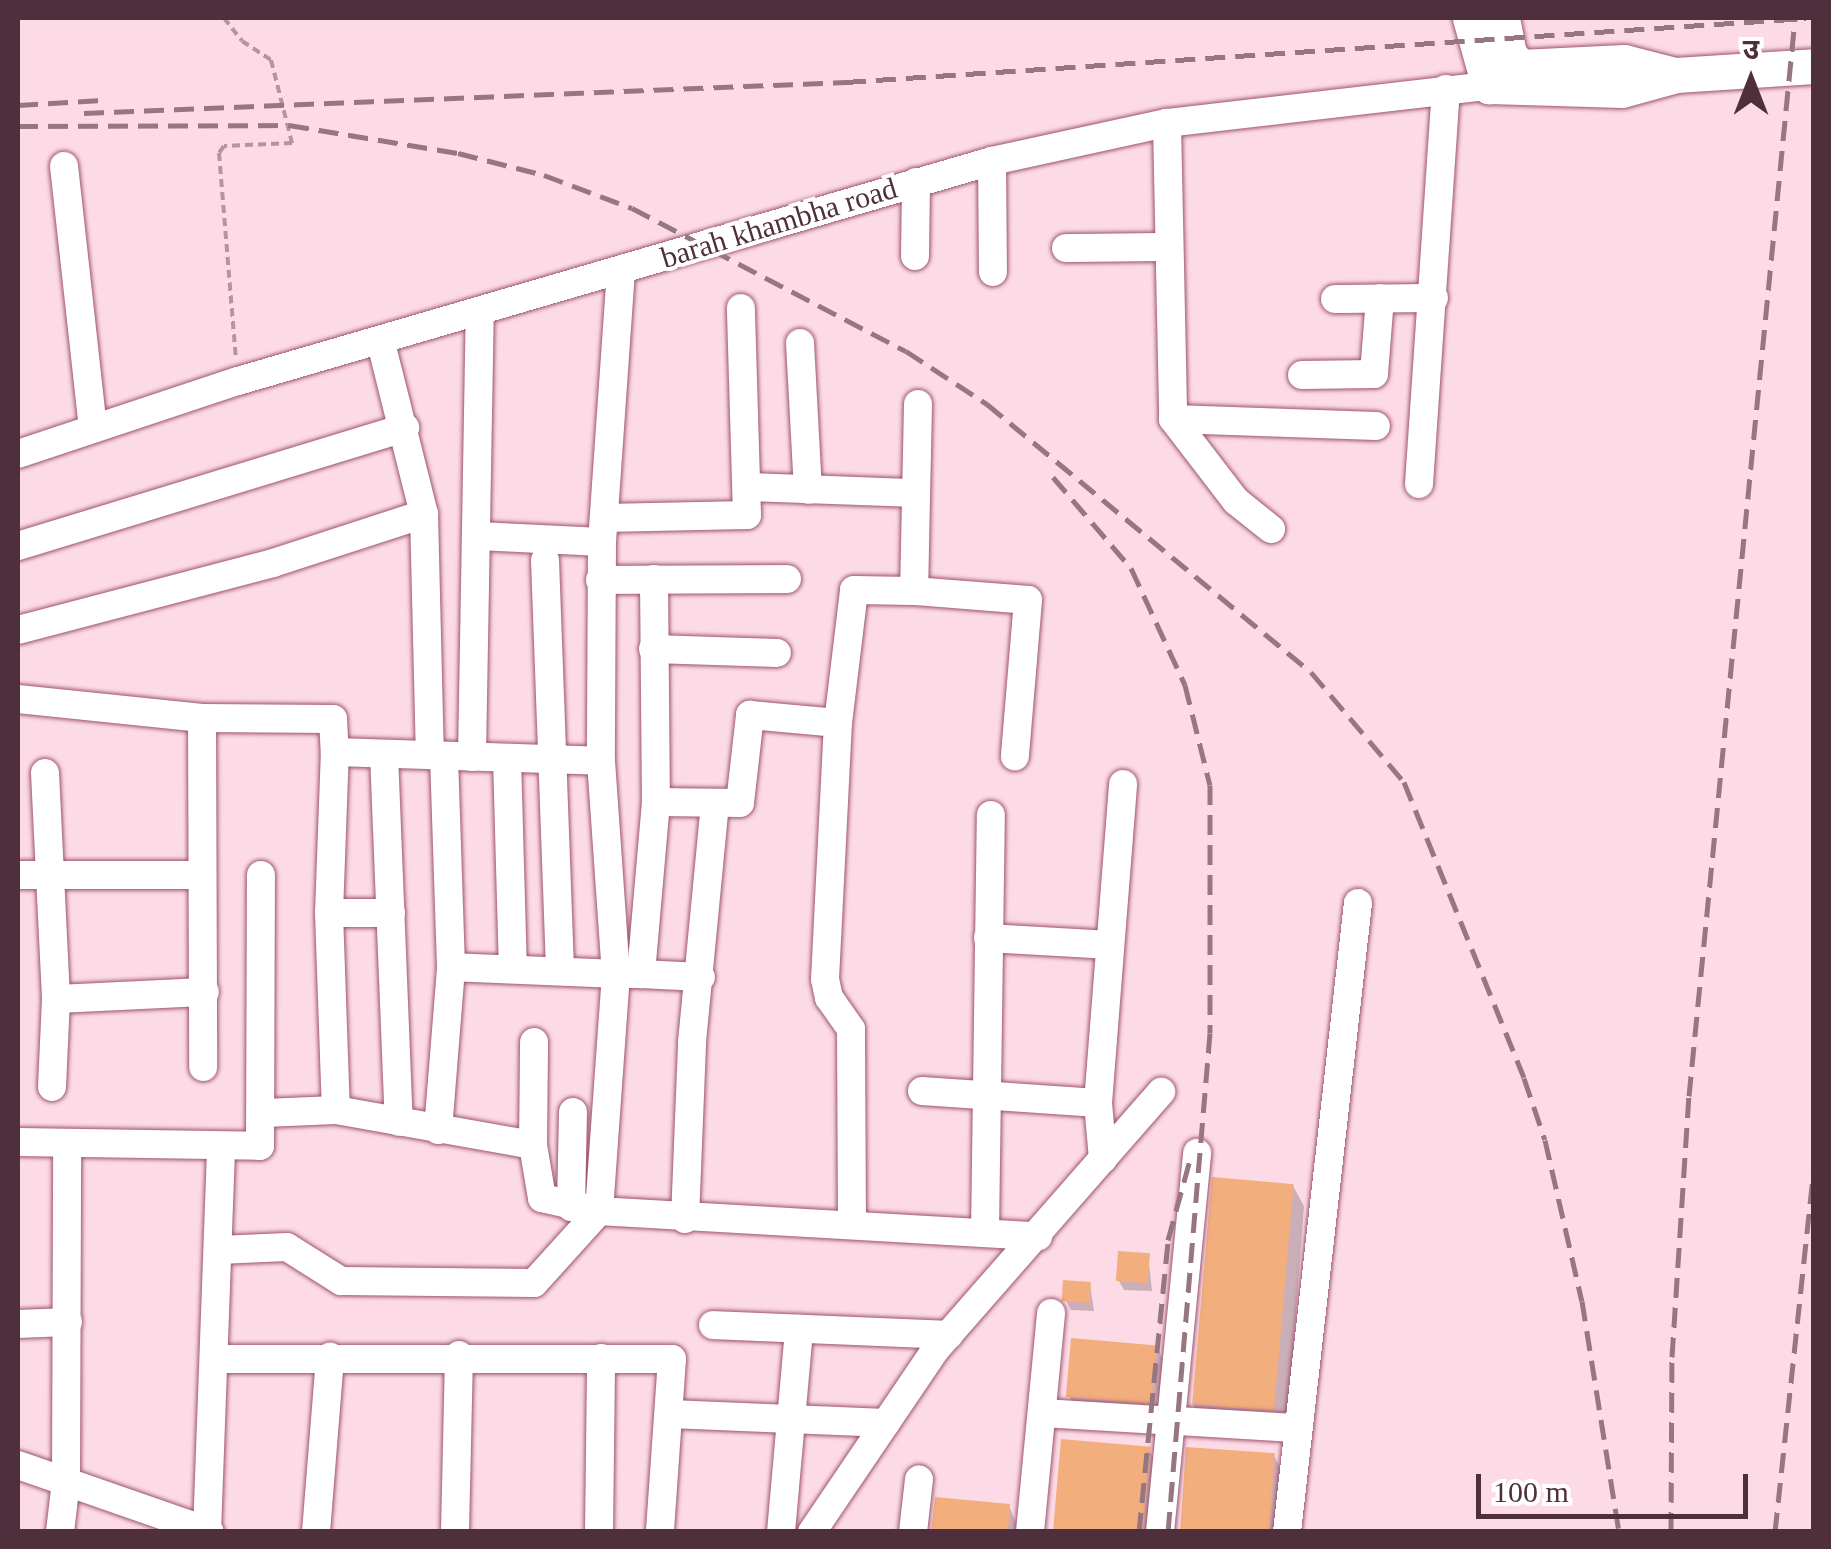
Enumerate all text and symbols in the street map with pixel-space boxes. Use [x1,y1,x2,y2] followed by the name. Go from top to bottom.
[1701,30,1801,130] north arrow
[1743,34,1759,65] text: उ
[657,170,901,276] street label: barah khambha road
[1481,1454,1754,1516] scale bar
[1493,1475,1569,1508] text: 100 m

